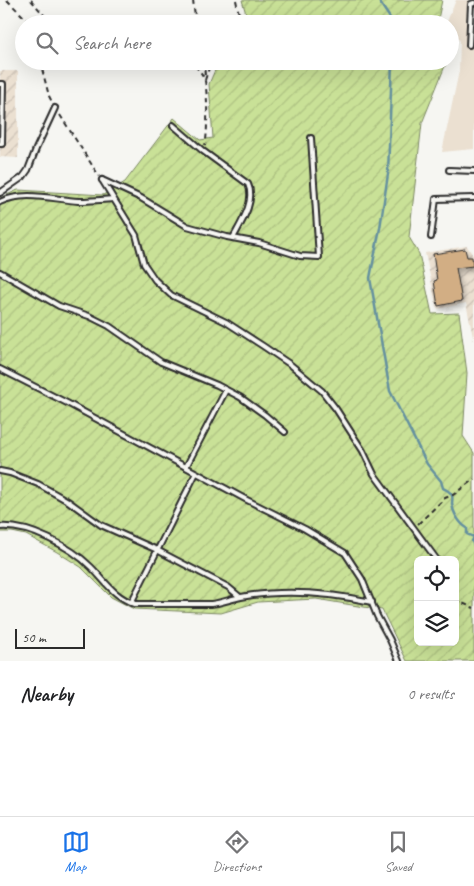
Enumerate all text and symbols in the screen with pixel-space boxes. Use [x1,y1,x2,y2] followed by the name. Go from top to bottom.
[15,15,459,70] search box
[33,29,61,57] icon: search
[73,31,150,55] text: Search here
[414,556,459,646] map controls
[414,556,459,601] button: locate
[414,601,459,646] button: layers
[15,626,85,649] scale bar
[22,629,46,646] text: 50 m
[20,681,73,707] text: Nearby
[407,684,454,704] text: 0 results
[62,828,90,875] tab: Map
[213,828,261,875] tab: Directions
[384,828,412,875] tab: Saved

